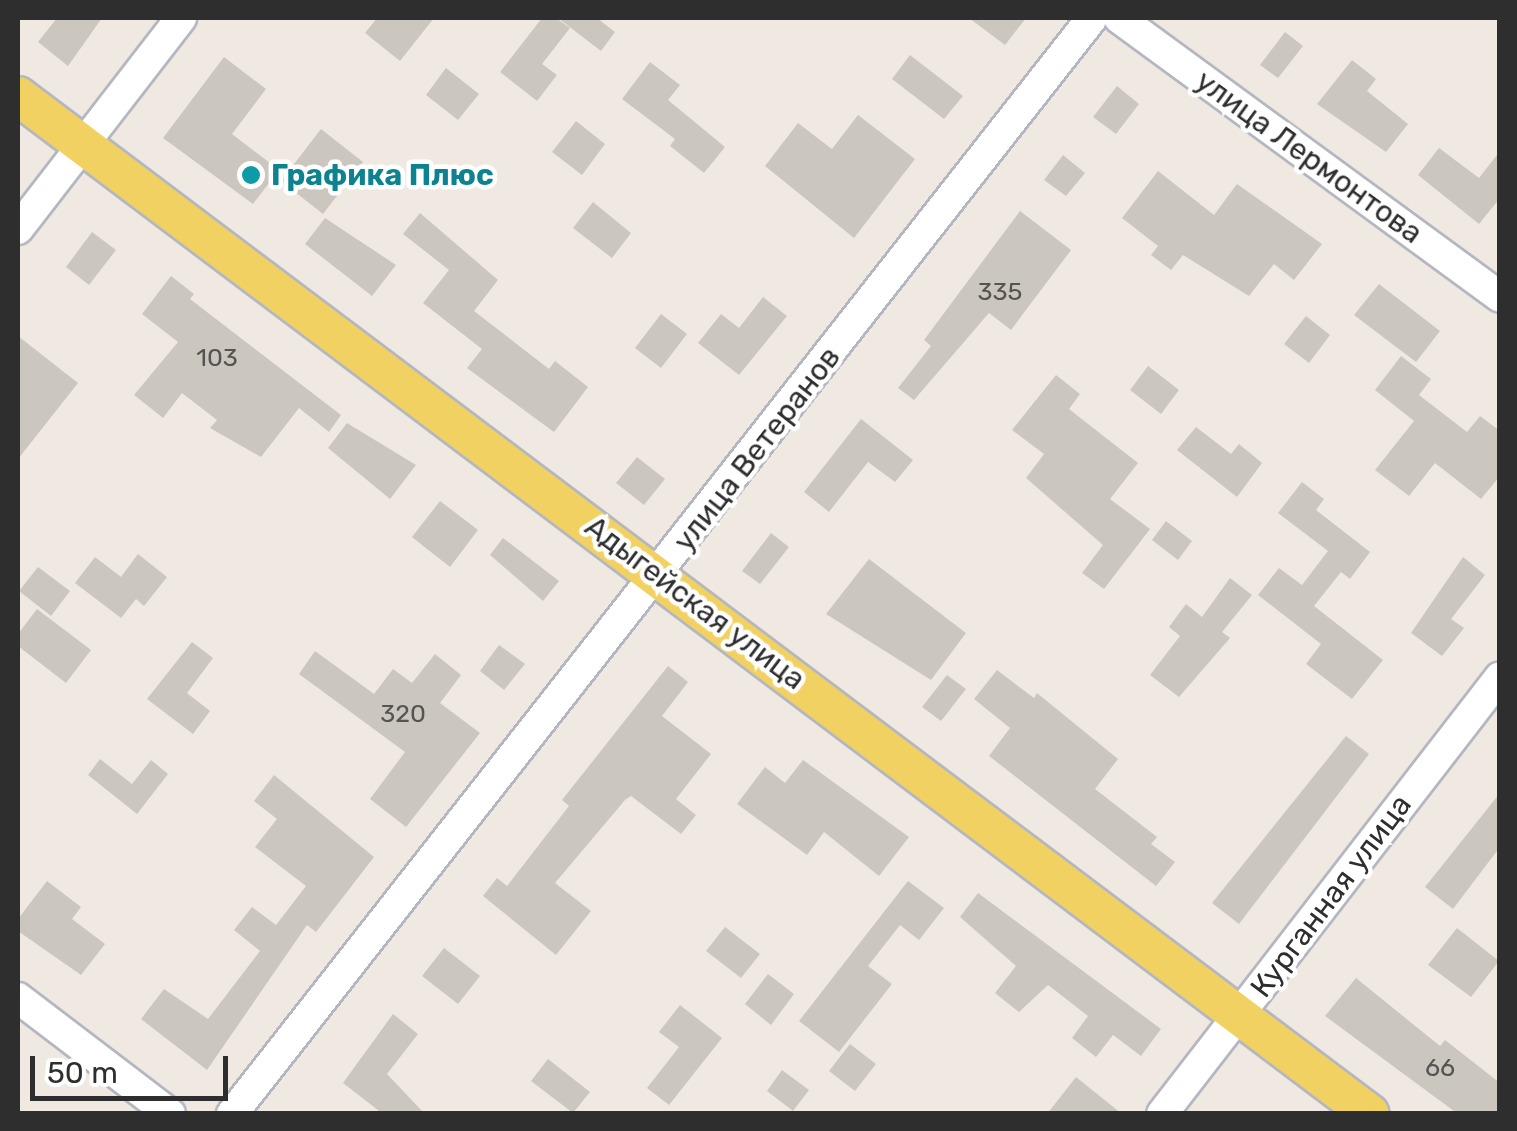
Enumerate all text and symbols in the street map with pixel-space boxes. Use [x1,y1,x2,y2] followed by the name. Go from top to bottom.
[1189,63,1429,251] street label: улица Лермонтова
[271,157,494,193] place label: Графика Плюс
[240,164,262,186] marker: Графика Плюс
[978,277,1022,307] house number: 335
[666,340,848,558] street label: улица Ветеранов
[196,343,238,373] house number: 103
[578,509,812,697] street label: Адыгейская улица
[380,699,426,729] house number: 320
[1243,788,1419,1004] street label: Курганная улица
[35,1036,232,1098] scale bar
[1425,1053,1455,1083] house number: 66
[47,1055,118,1091] text: 50 m

